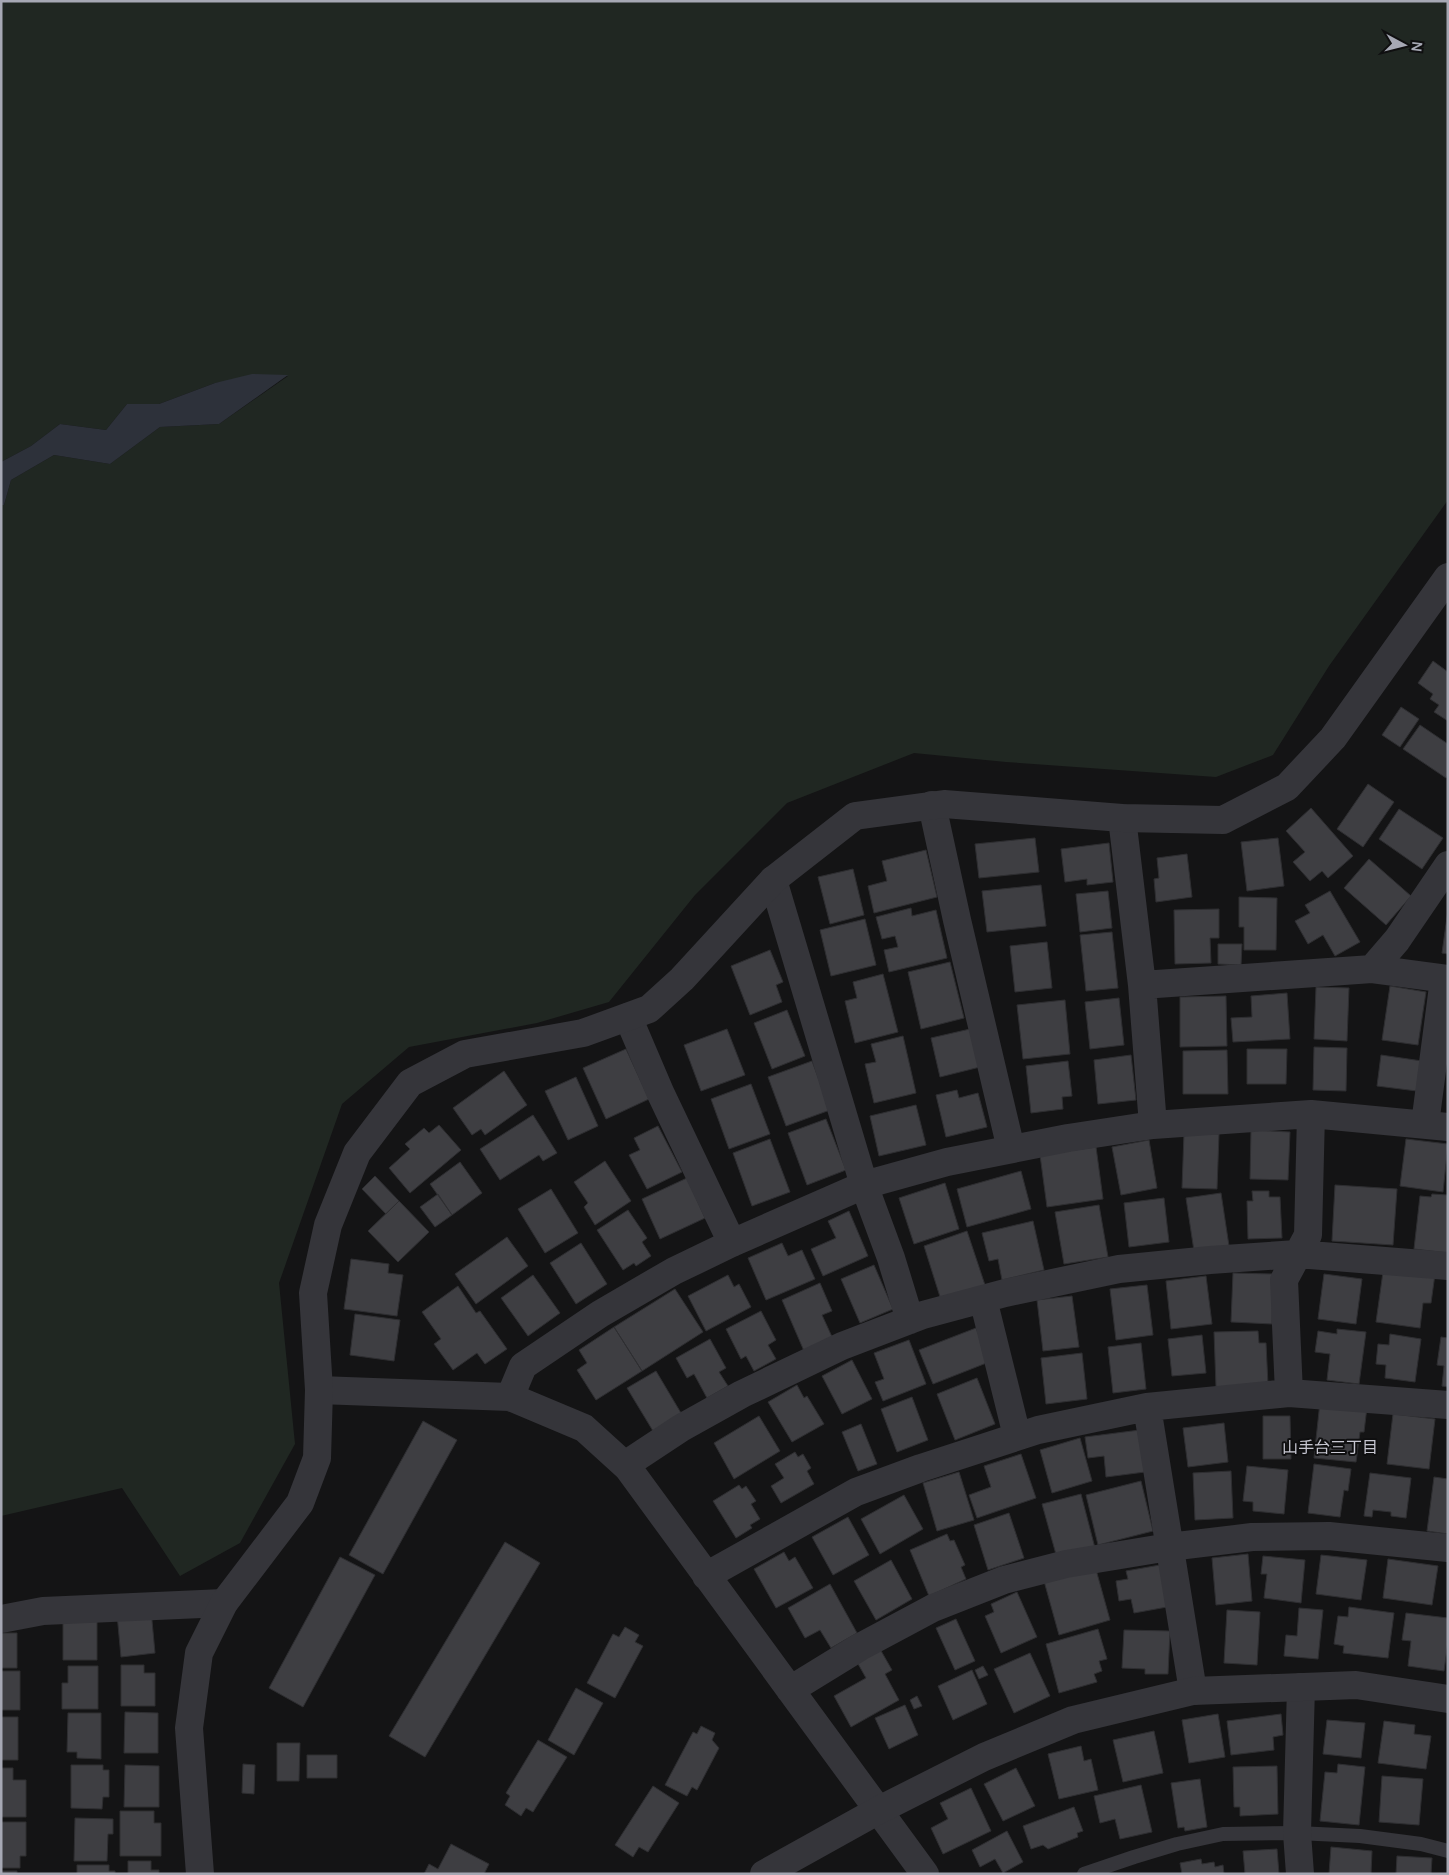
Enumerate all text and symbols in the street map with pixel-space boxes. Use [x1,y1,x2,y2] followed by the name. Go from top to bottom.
[1379,20,1429,70] north arrow
[1407,40,1427,53] text: N
[1282,1436,1378,1458] district label: 山手台三丁目

